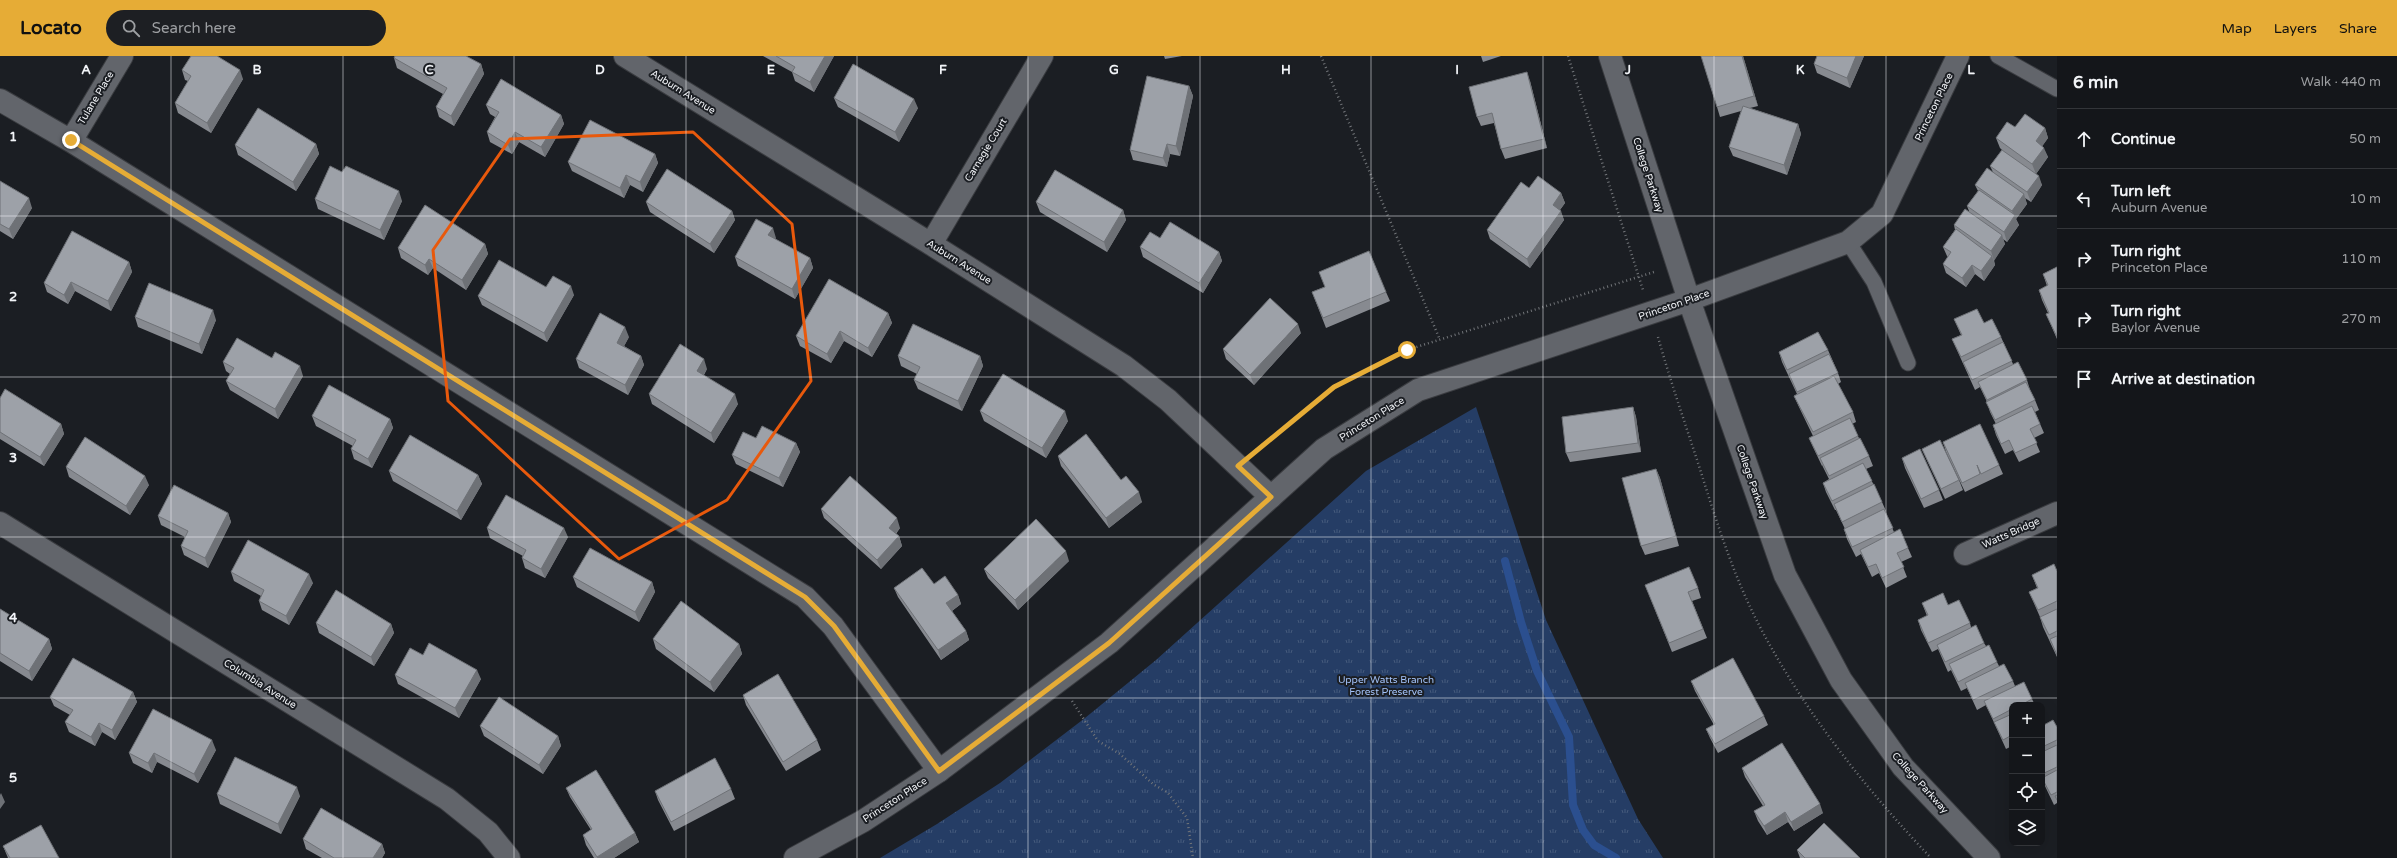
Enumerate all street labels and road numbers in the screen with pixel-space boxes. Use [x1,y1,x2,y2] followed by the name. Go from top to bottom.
[648,67,718,117] street label: Auburn Avenue
[75,69,117,127] street label: Tulane Place
[1912,71,1956,143] street label: Princeton Place
[962,116,1010,184] street label: Carnegie Court
[1630,136,1666,215] street label: College Parkway
[924,237,994,287] street label: Auburn Avenue
[1637,287,1711,323] street label: Princeton Place
[1337,394,1407,444] street label: Princeton Place
[1734,443,1771,522] street label: College Parkway
[1980,515,2042,551] street label: Watts Bridge
[221,657,299,711] street label: Columbia Avenue
[1889,750,1951,817] street label: College Parkway
[861,775,930,825] street label: Princeton Place

